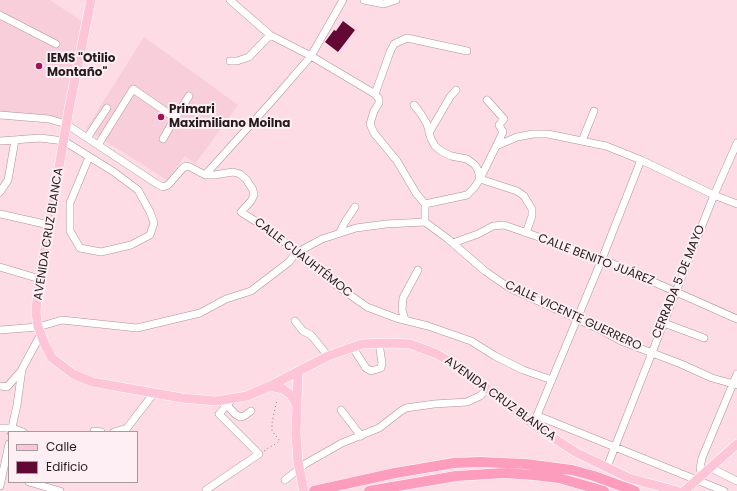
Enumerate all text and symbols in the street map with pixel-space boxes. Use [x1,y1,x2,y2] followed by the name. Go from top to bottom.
[47,52,115,80] place label: IEMS "Otilio Montaño"
[34,61,44,71] marker: IEMS "Otilio Montaño"
[169,103,290,131] place label: Primari Maximiliano Moilna
[156,112,166,122] marker: Primari Maximiliano Moilna
[31,167,67,301] street label: AVENIDA CRUZ BLANCA
[251,215,355,301] street label: CALLE CUAUHTÉMOC
[650,223,708,341] street label: CERRADA 5 DE MAYO
[536,231,656,289] street label: CALLE BENITO JUÁREZ
[502,278,644,354] street label: CALLE VICENTE GUERRERO
[441,354,559,444] street label: AVENIDA CRUZ BLANCA
[8,431,138,483] legend
[46,438,77,455] text: Calle
[46,458,88,475] text: Edificio

